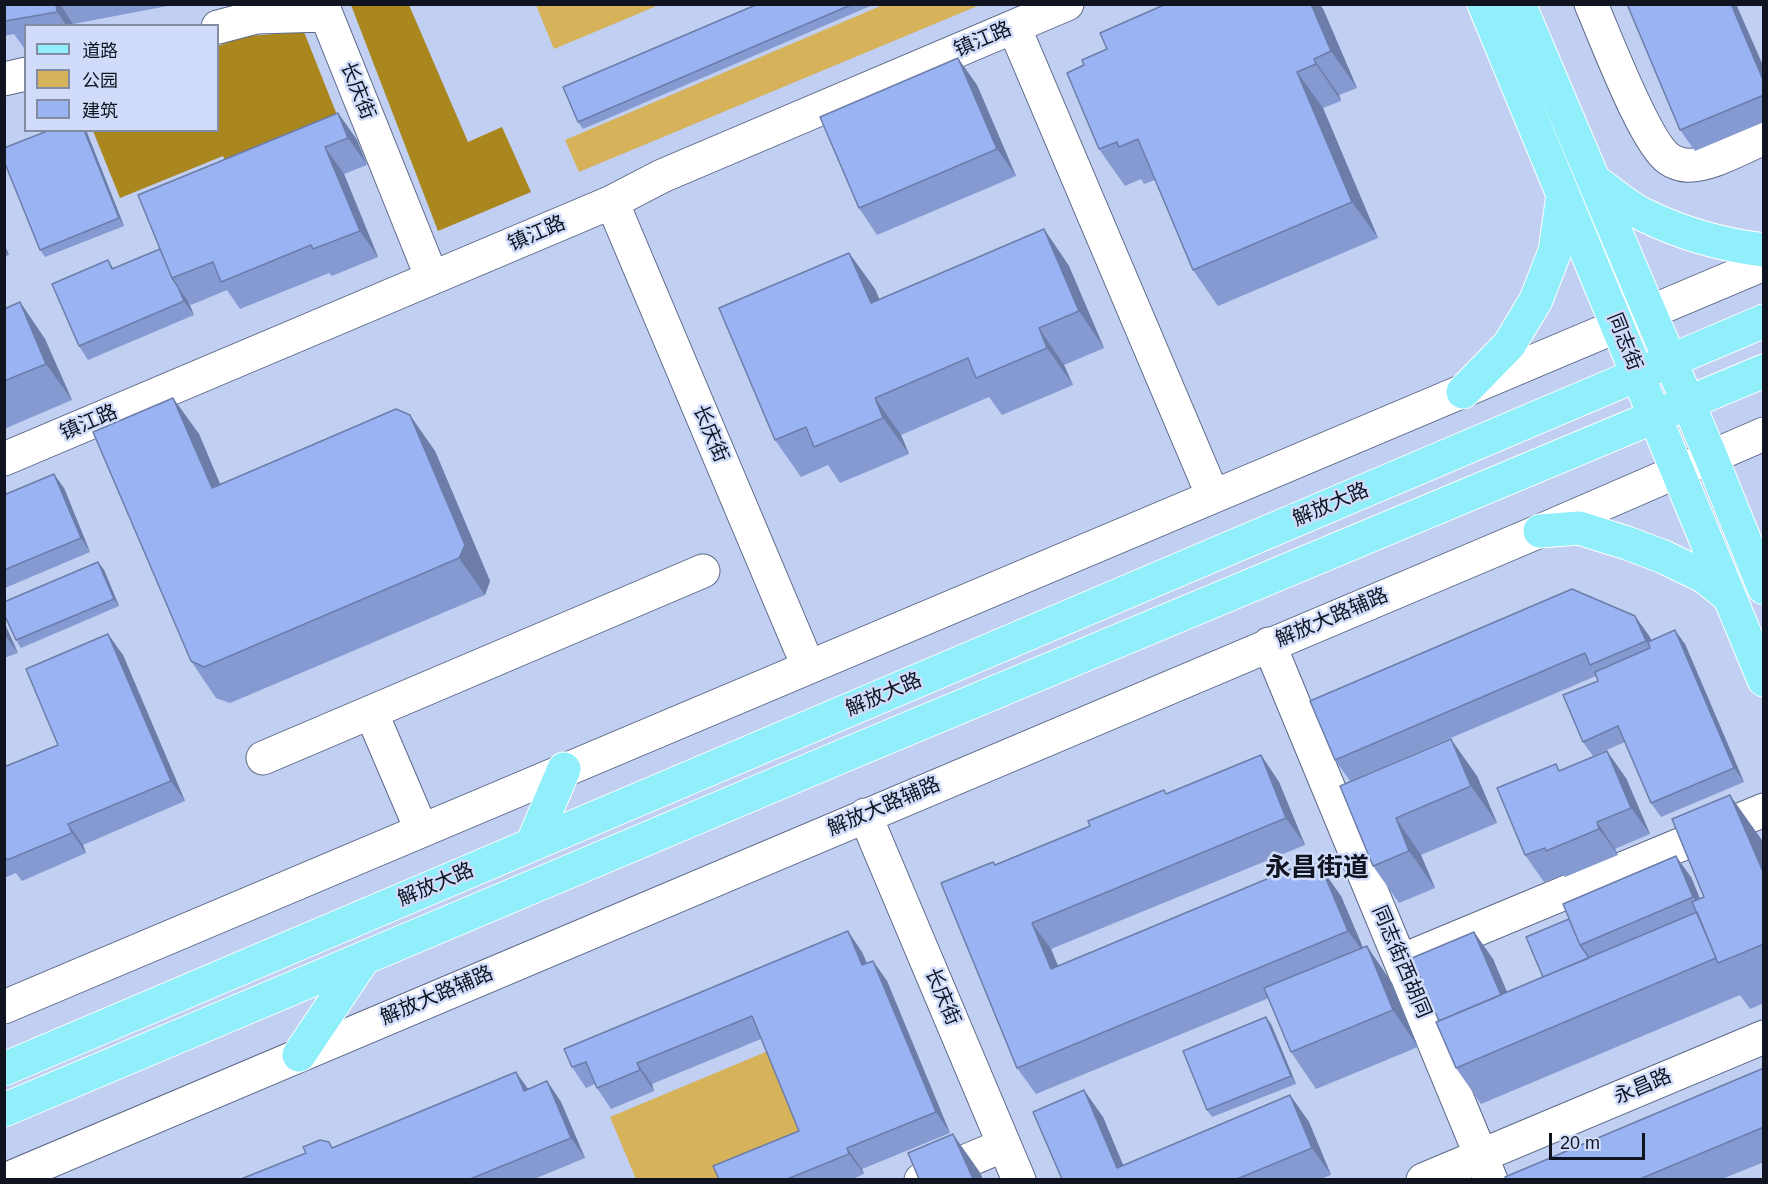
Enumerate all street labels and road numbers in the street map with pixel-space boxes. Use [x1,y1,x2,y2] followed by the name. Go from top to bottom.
[951,17,1015,63] street label: 镇江路
[335,59,379,123] street label: 长庆街
[505,211,569,257] street label: 镇江路
[1602,310,1646,374] street label: 同志街
[57,400,121,446] street label: 镇江路
[687,402,733,466] street label: 长庆街
[1289,478,1373,532] street label: 解放大路
[1272,584,1392,652] street label: 解放大路辅路
[842,668,926,722] street label: 解放大路
[824,773,944,841] street label: 解放大路辅路
[394,858,478,912] street label: 解放大路
[1367,902,1435,1022] street label: 同志街西胡同
[377,962,497,1030] street label: 解放大路辅路
[919,965,965,1029] street label: 长庆街
[1611,1064,1675,1110] street label: 永昌路

